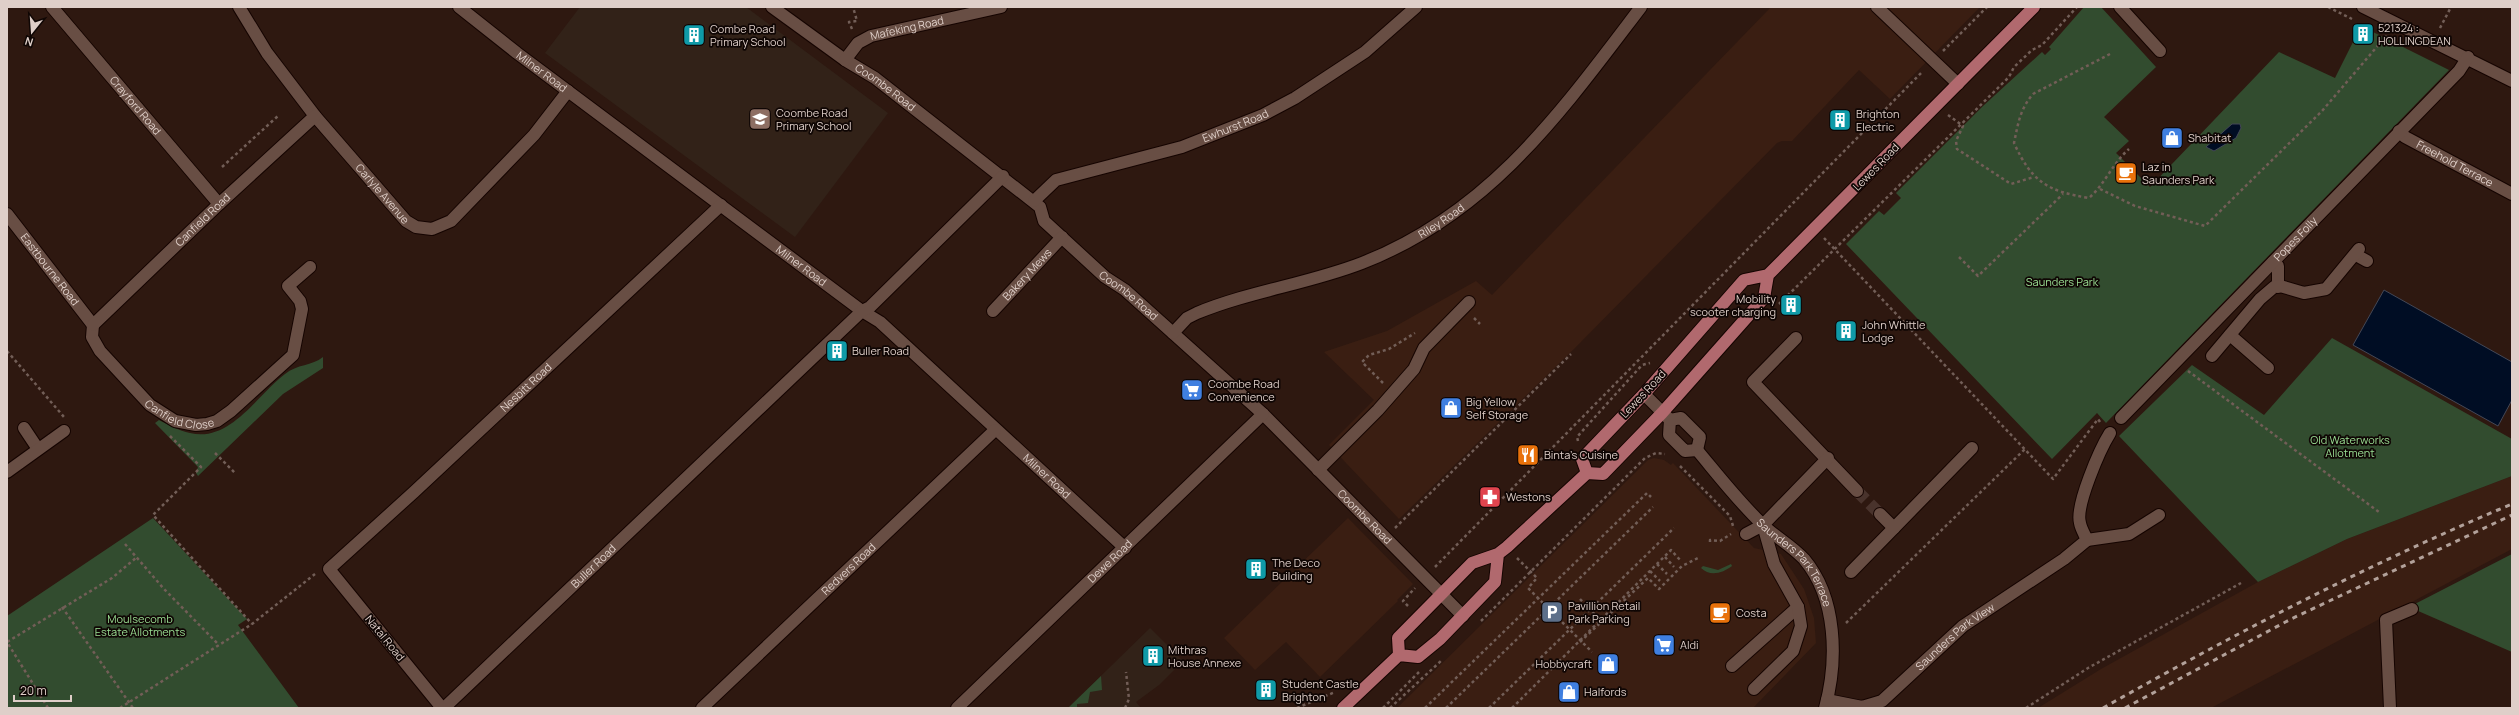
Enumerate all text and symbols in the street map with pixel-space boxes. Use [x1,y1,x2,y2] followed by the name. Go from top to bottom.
[12,12,52,52] north arrow
[869,12,945,43] street label: Mafeking Road
[2378,20,2451,48] place label: 521324 : HOLLINGDEAN
[710,21,786,49] place label: Combe Road Primary School
[2350,21,2376,47] building icon: 521324 : HOLLINGDEAN
[681,22,707,48] building icon: Combe Road Primary School
[23,34,35,50] text: N
[514,47,570,95] street label: Milner Road
[853,60,919,114] street label: Coombe Road
[107,73,165,138] street label: Crayford Road
[776,105,852,133] place label: Coombe Road Primary School
[1200,105,1271,145] street label: Ewhurst Road
[747,106,773,132] school or university icon: Coombe Road Primary School
[1856,106,1900,134] place label: Brighton Electric
[1827,107,1853,133] building icon: Brighton Electric
[2159,125,2185,151] shop icon: Shabitat
[2188,130,2231,145] place label: Shabitat
[2414,137,2497,190] street label: Freehold Terrace
[1849,140,1902,194] street label: Lewes Road
[2142,159,2215,187] place label: Laz in Saunders Park
[352,160,413,227] street label: Carlyle Avenue
[2113,160,2139,186] cafe icon: Laz in Saunders Park
[171,189,233,249] street label: Canfield Road
[1415,200,1467,241] street label: Riley Road
[2270,213,2320,264] street label: Popes Folly
[18,230,83,308] street label: Eastbourne Road
[773,241,830,289] street label: Milner Road
[999,245,1055,303] street label: Bakery Mews
[1096,267,1162,323] street label: Coombe Road
[2026,274,2099,289] park label: Saunders Park
[1690,291,1776,319] place label: Mobility scooter charging
[1778,292,1804,318] building icon: Mobility scooter charging
[1862,317,1926,345] place label: John Whittle Lodge
[1833,318,1859,344] building icon: John Whittle Lodge
[824,338,850,364] building icon: Buller Road
[852,343,909,358] place label: Buller Road
[497,359,555,415] street label: Nesbitt Road
[1617,366,1669,421] street label: Lewes Road
[1208,376,1279,404] place label: Coombe Road Convenience
[1179,377,1205,403] supermarket icon: Coombe Road Convenience
[1466,394,1529,422] place label: Big Yellow Self Storage
[1438,395,1464,421] shop icon: Big Yellow Self Storage
[142,396,216,432] street label: Canfield Close
[2310,432,2390,460] park label: Old Waterworks Allotment
[1515,442,1541,468] restaurant icon: Binta's Cuisine
[1544,447,1618,462] place label: Binta's Cuisine
[1020,450,1074,501] street label: Milner Road
[1477,484,1503,510] pharmacy icon: Westons
[1335,486,1396,547] street label: Coombe Road
[1506,489,1551,504] place label: Westons
[1753,515,1835,609] street label: Saunders Park Terrace
[1084,536,1135,586] street label: Dewe Road
[818,539,879,598] street label: Redvers Road
[567,541,619,591] street label: Buller Road
[1272,555,1320,583] place label: The Deco Building
[1243,556,1269,582] building icon: The Deco Building
[1568,598,1640,626] place label: Pavillion Retail Park Parking
[1539,599,1565,625] parking icon: Pavillion Retail Park Parking
[1912,599,1998,673] street label: Saunders Park View
[1707,600,1733,626] cafe icon: Costa
[1736,605,1767,620] place label: Costa
[95,611,186,639] park label: Moulsecomb Estate Allotments
[362,612,409,664] street label: Natal Road
[1651,632,1677,658] supermarket icon: Aldi
[1680,637,1699,652] place label: Aldi
[1168,642,1242,670] place label: Mithras House Annexe
[1140,643,1166,669] building icon: Mithras House Annexe
[1595,651,1621,677] shop icon: Hobbycraft
[1535,656,1592,671] place label: Hobbycraft
[1282,676,1359,704] place label: Student Castle Brighton
[14,677,71,703] scale bar
[1253,677,1279,703] building icon: Student Castle Brighton
[1556,679,1582,705] shop icon: Halfords
[20,682,47,699] text: 20 m
[1584,684,1627,699] place label: Halfords

